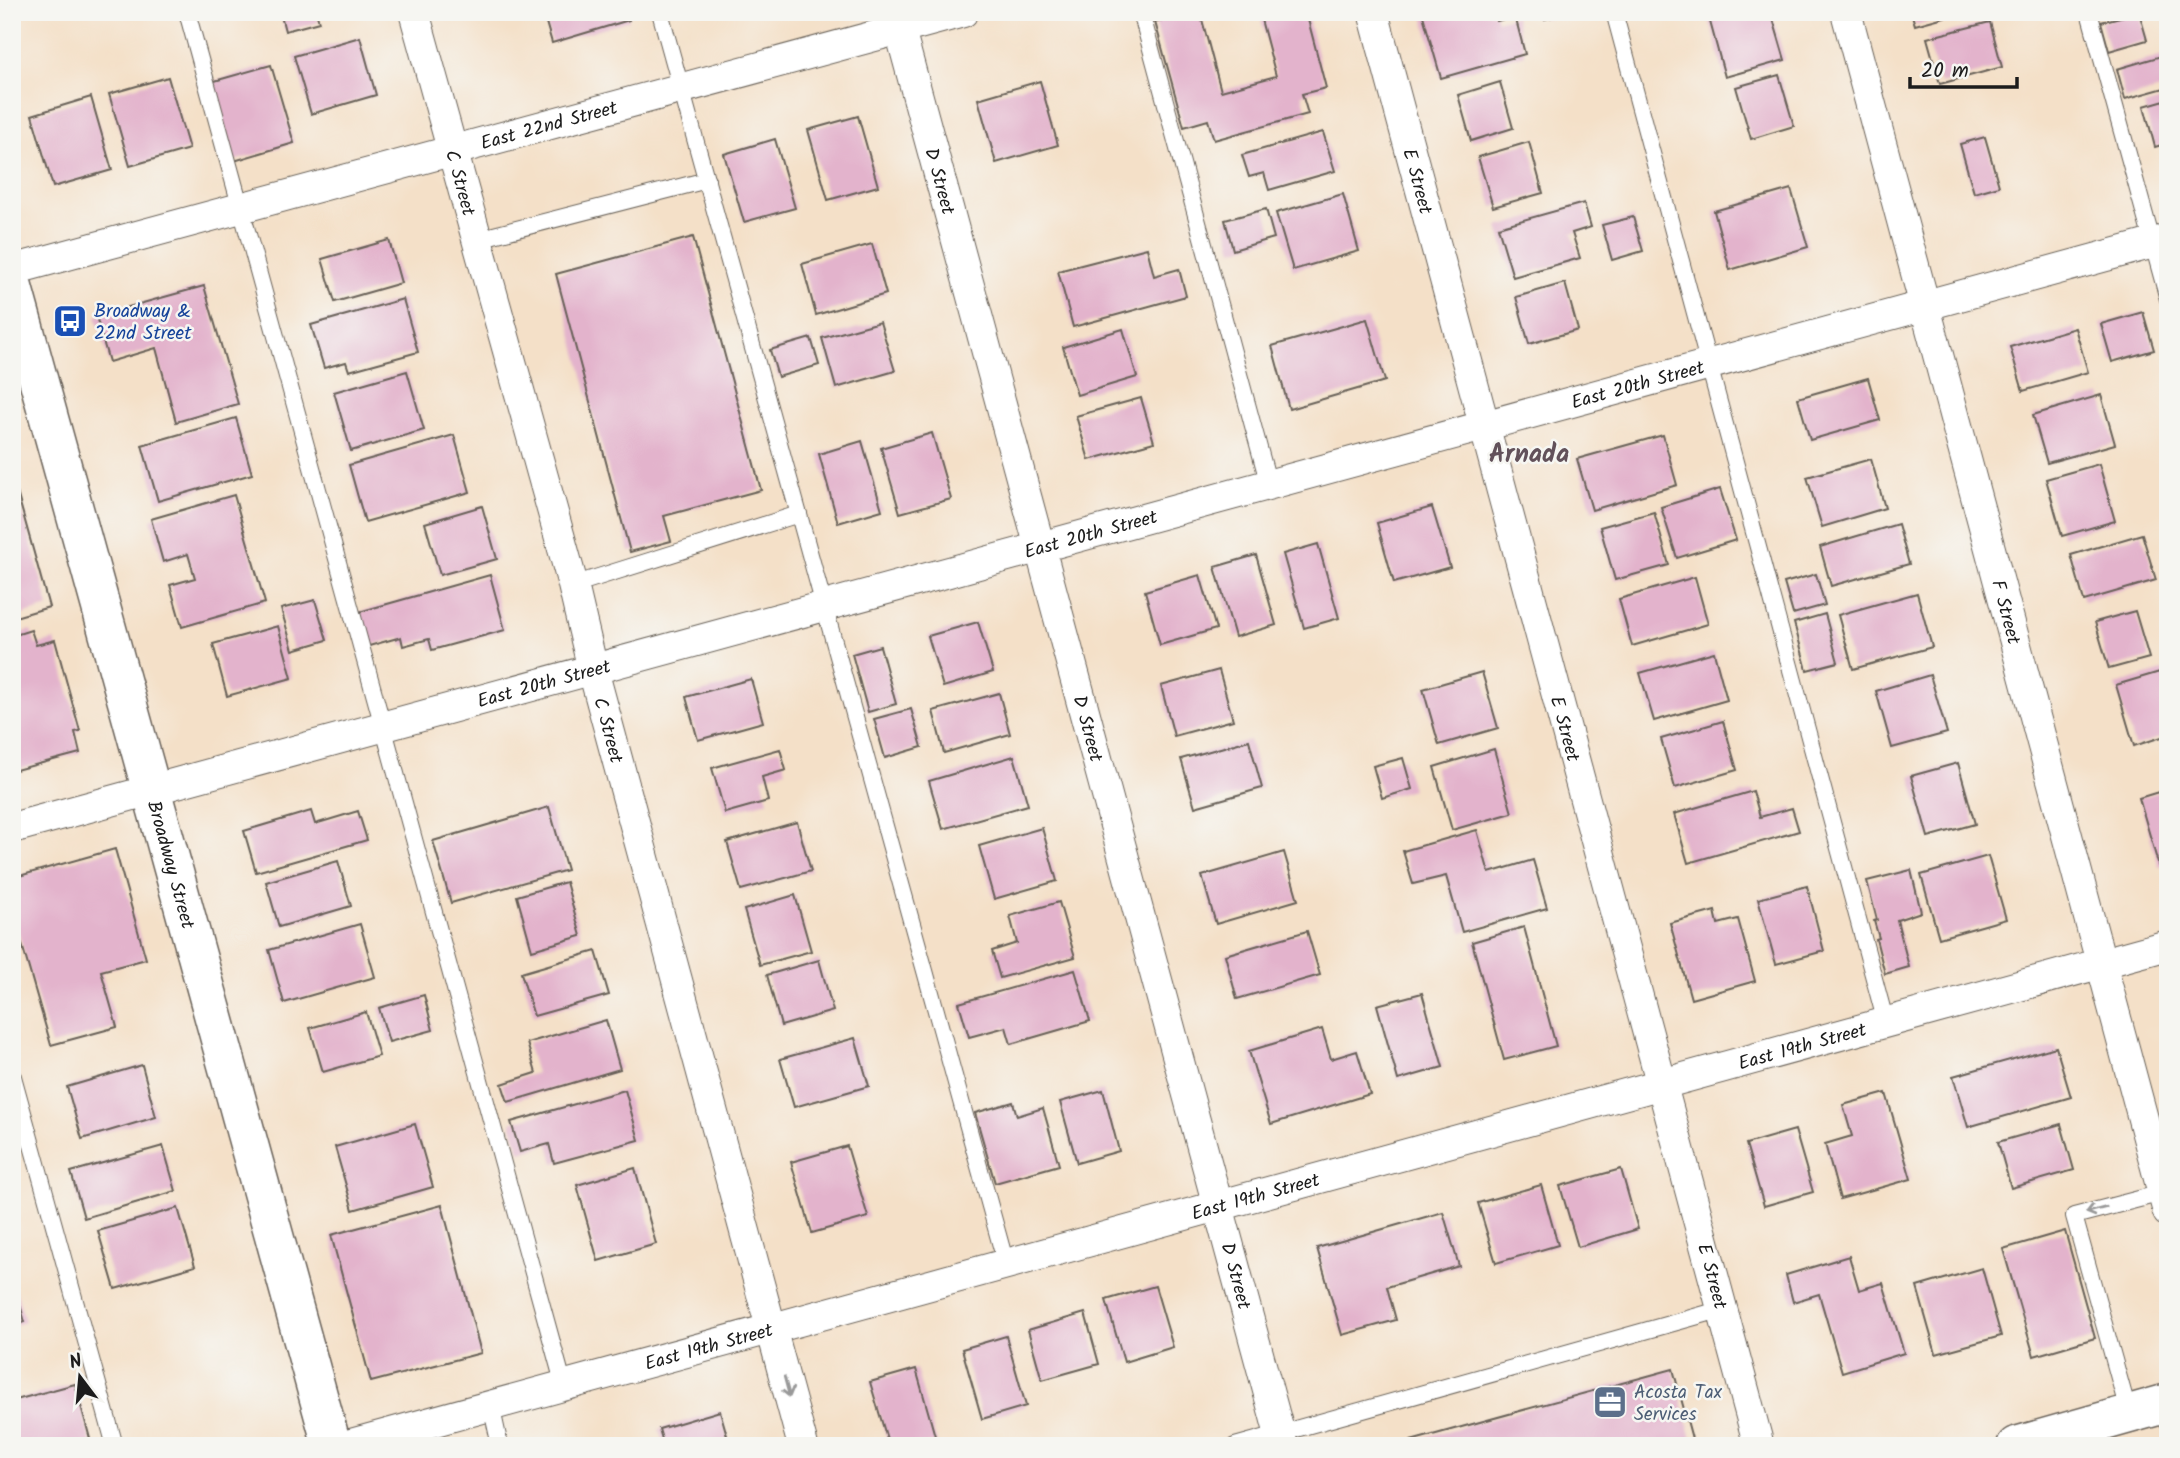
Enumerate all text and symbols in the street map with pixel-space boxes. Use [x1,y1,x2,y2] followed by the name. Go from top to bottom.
[1910,46,2017,90] scale bar
[1921,55,1969,88] text: 20 m
[477,93,622,159] street label: East 22nd Street
[915,145,962,219] street label: D Street
[1393,145,1440,218] street label: E Street
[436,147,483,220] street label: C Street
[94,297,192,349] place label: Broadway & 22nd Street
[51,302,89,340] bus stop icon: Broadway & 22nd Street
[1568,353,1709,418] street label: East 20th Street
[1489,434,1569,476] district label: Arnada
[1021,503,1162,568] street label: East 20th Street
[1982,577,2028,649] street label: F Street
[474,652,615,717] street label: East 20th Street
[1063,692,1110,766] street label: D Street
[1541,693,1587,766] street label: E Street
[584,694,631,767] street label: C Street
[138,797,202,933] street label: Broadway Street
[1735,1015,1871,1079] street label: East 19th Street
[1188,1166,1324,1230] street label: East 19th Street
[2086,1205,2108,1218] one-way arrow
[1212,1239,1258,1314] street label: D Street
[1688,1240,1735,1313] street label: E Street
[642,1316,777,1380] street label: East 19th Street
[46,1342,116,1412] north arrow
[66,1347,86,1379] text: N
[782,1376,795,1398] one-way arrow
[1634,1378,1723,1430] place label: Acosta Tax Services
[1591,1383,1629,1421] office icon: Acosta Tax Services

